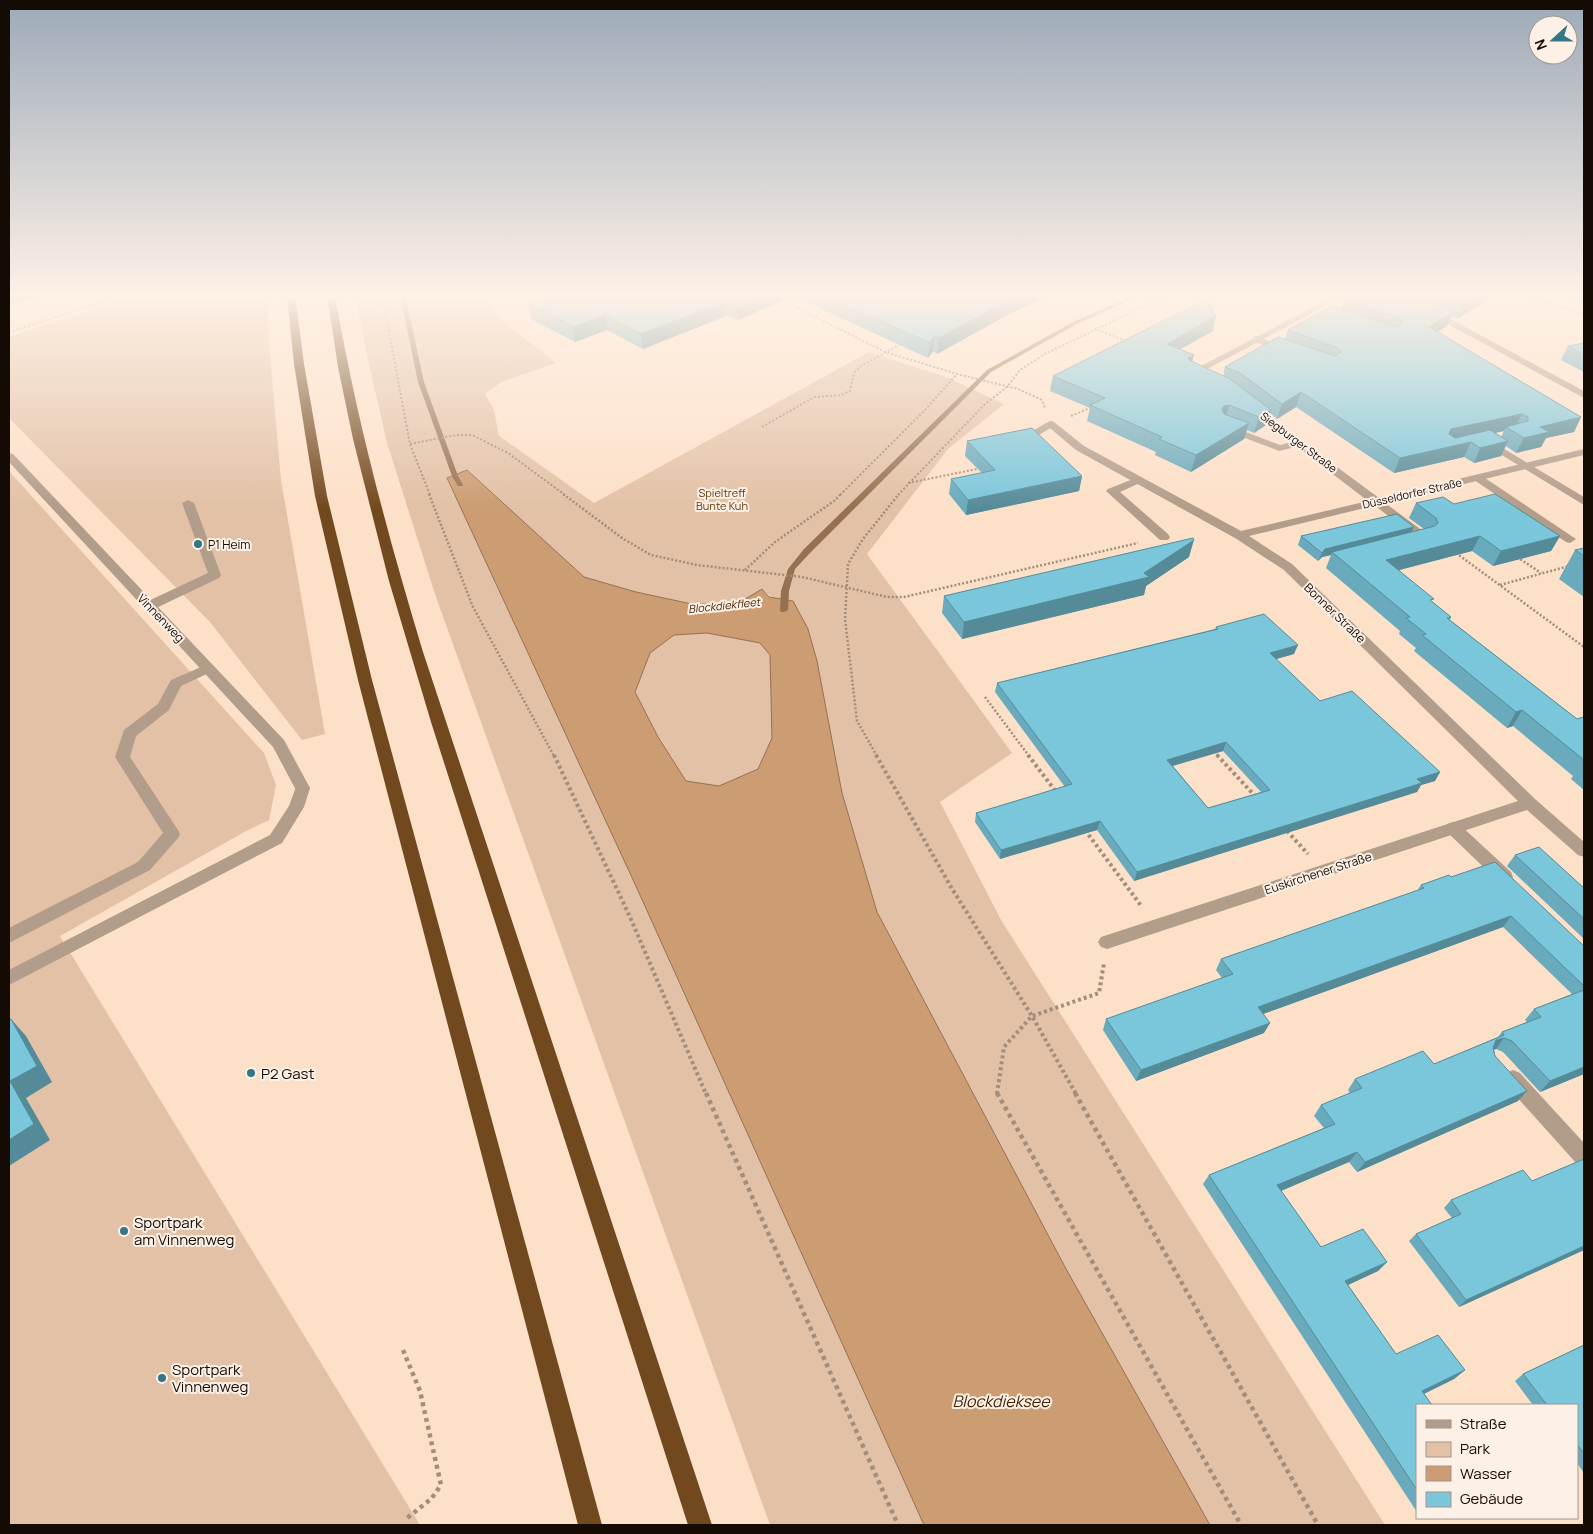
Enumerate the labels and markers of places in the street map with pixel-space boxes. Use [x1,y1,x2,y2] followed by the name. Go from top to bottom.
[208,536,251,553] place label: P1 Heim
[192,538,204,550] marker: P1 Heim
[261,1063,314,1084] place label: P2 Gast
[245,1067,257,1079] marker: P2 Gast
[134,1212,234,1250] place label: Sportpark am Vinnenweg
[118,1225,130,1237] marker: Sportpark am Vinnenweg
[172,1359,248,1397] place label: Sportpark Vinnenweg
[156,1372,168,1384] marker: Sportpark Vinnenweg

